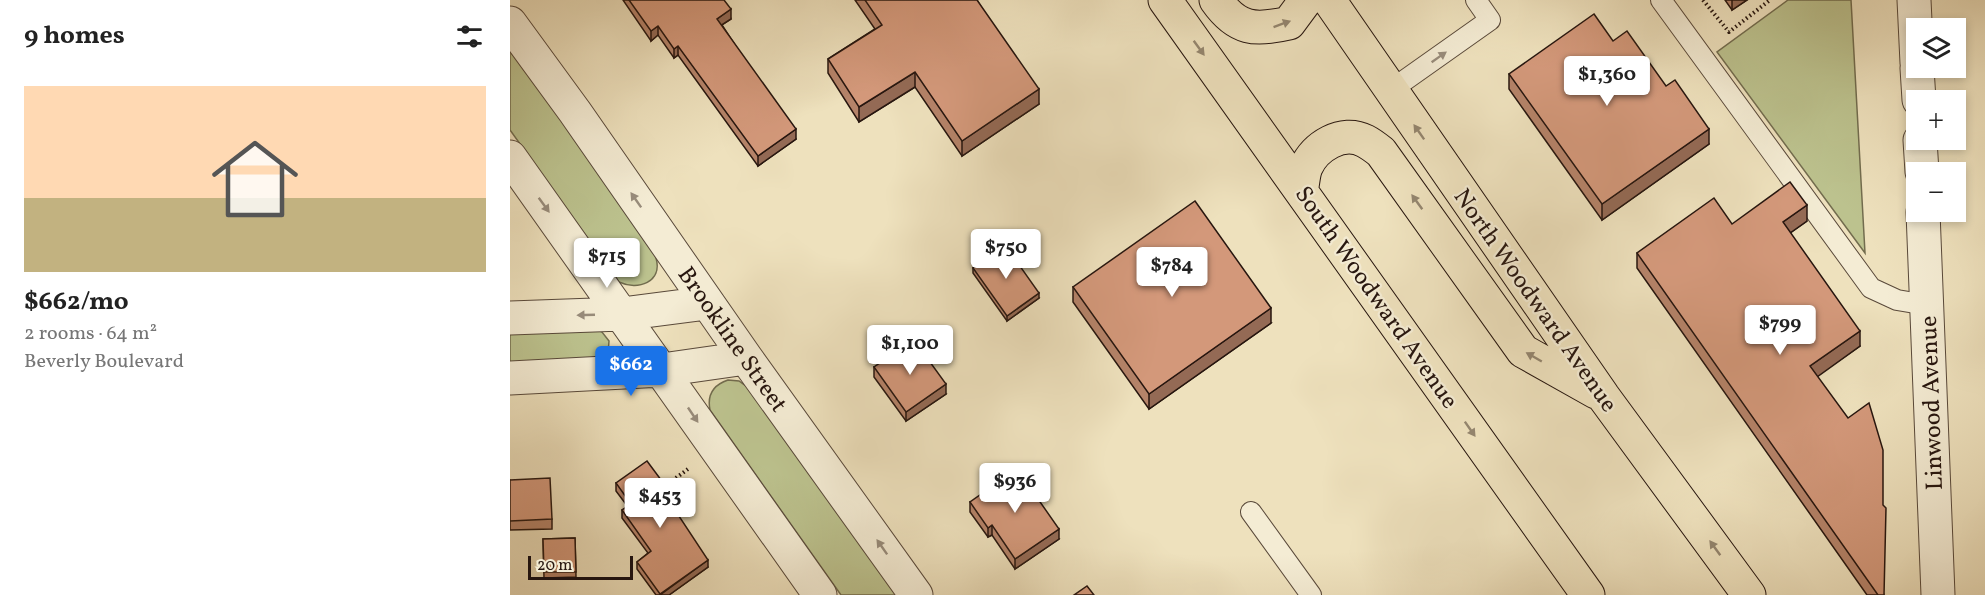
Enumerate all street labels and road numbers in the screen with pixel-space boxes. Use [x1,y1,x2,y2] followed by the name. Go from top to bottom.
[1285,180,1465,416] street label: South Woodward Avenue
[1444,182,1625,420] street label: North Woodward Avenue
[668,260,794,420] street label: Brookline Street
[1913,315,1953,491] street label: Linwood Avenue

